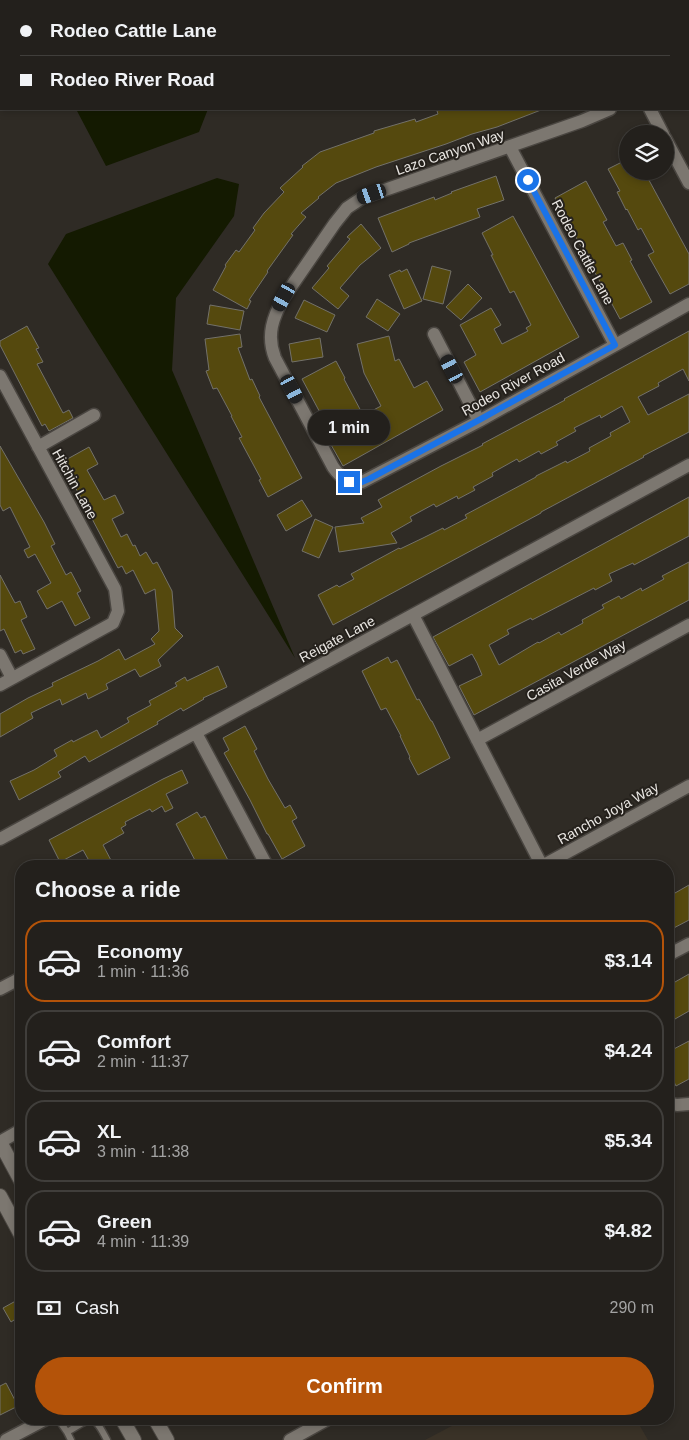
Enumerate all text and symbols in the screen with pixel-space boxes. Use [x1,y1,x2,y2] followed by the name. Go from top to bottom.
[50,20,217,41] text: Rodeo Cattle Lane
[50,69,215,90] text: Rodeo River Road
[619,125,674,180] map controls
[619,125,674,180] button: layers
[394,126,506,178] street label: Lazo Canyon Way
[517,169,539,191] route start
[355,182,388,206] car
[549,197,618,307] street label: Rodeo Cattle Lane
[270,280,297,314] car
[459,349,567,419] street label: Rodeo River Road
[438,352,465,386] car
[278,372,305,406] car
[308,410,390,444] callout: 1 min
[328,419,370,436] text: 1 min
[49,446,101,522] street label: Hitchin Lane
[338,471,360,493] route end
[296,612,378,666] street label: Reigate Lane
[523,636,629,704] street label: Casita Verde Way
[555,779,661,847] street label: Rancho Joya Way
[35,877,180,902] text: Choose a ride
[37,939,82,984] icon: car
[97,941,183,962] text: Economy
[604,950,652,971] text: $3.14
[97,963,189,980] text: 1 min · 11:36
[37,1029,82,1074] icon: car
[97,1031,171,1052] text: Comfort
[604,1040,652,1061] text: $4.24
[97,1053,189,1070] text: 2 min · 11:37
[37,1119,82,1164] icon: car
[97,1121,121,1142] text: XL
[604,1130,652,1151] text: $5.34
[97,1143,189,1160] text: 3 min · 11:38
[37,1209,82,1254] icon: car
[97,1211,152,1232] text: Green
[604,1220,652,1241] text: $4.82
[97,1233,189,1250] text: 4 min · 11:39
[35,1294,63,1322] icon: cash
[75,1297,119,1318] text: Cash
[610,1299,654,1316] text: 290 m
[35,1357,654,1415] button: Confirm

